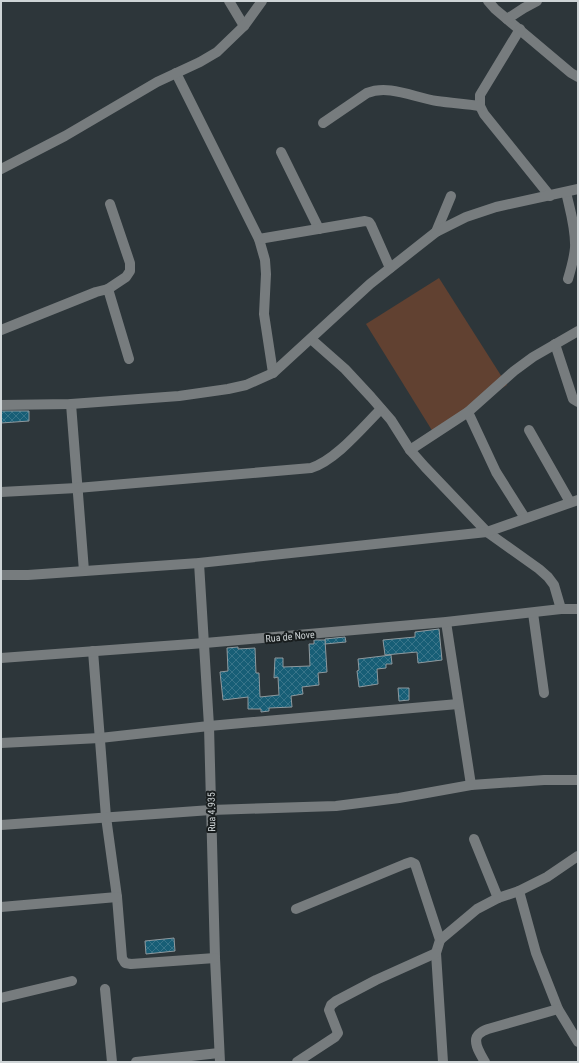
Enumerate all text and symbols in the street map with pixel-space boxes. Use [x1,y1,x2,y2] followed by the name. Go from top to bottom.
[265,629,315,644] street label: Rua de Nove
[206,792,217,832] street label: Rua 4.935

